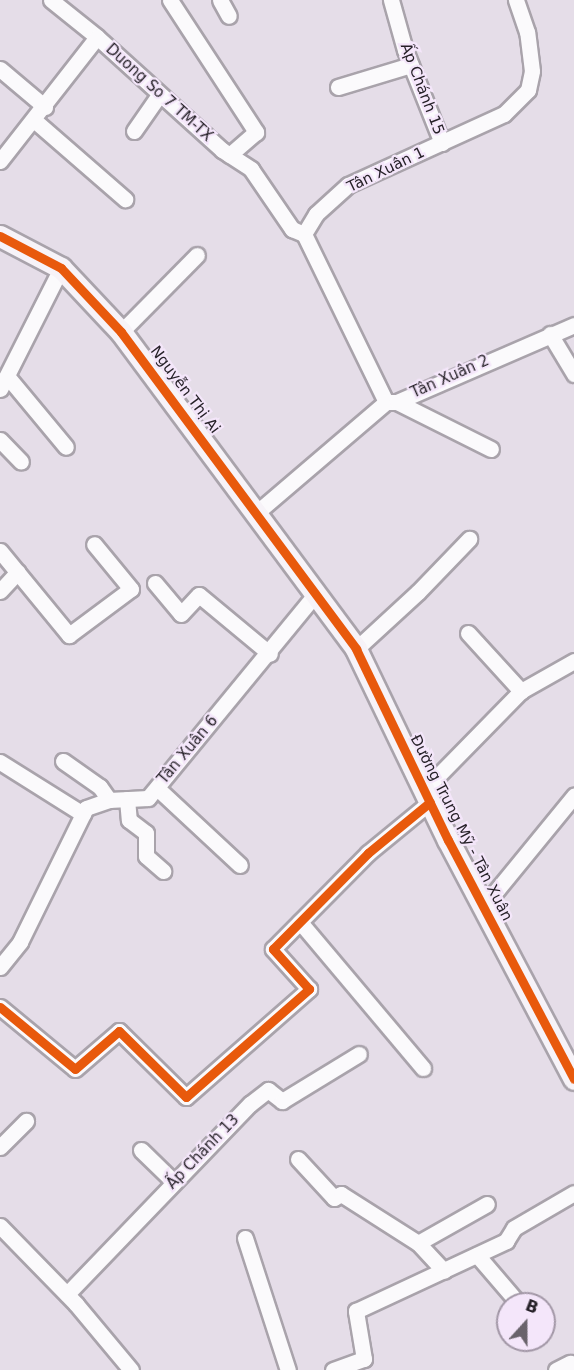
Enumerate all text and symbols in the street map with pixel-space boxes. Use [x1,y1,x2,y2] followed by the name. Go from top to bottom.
[102,40,216,146] street label: Duong So 7 TM-TX
[396,41,448,137] street label: Ấp Chánh 15
[344,144,428,196] street label: Tân Xuân 1
[146,343,224,437] street label: Nguyễn Thị Ai
[408,352,492,402] street label: Tân Xuân 2
[154,712,222,788] street label: Tân Xuân 6
[406,732,516,924] street label: Đường Trung Mỹ - Tân Xuân
[163,1111,243,1193] street label: Ấp Chánh 13
[496,1292,556,1352] north arrow
[523,1296,541,1318] text: B

